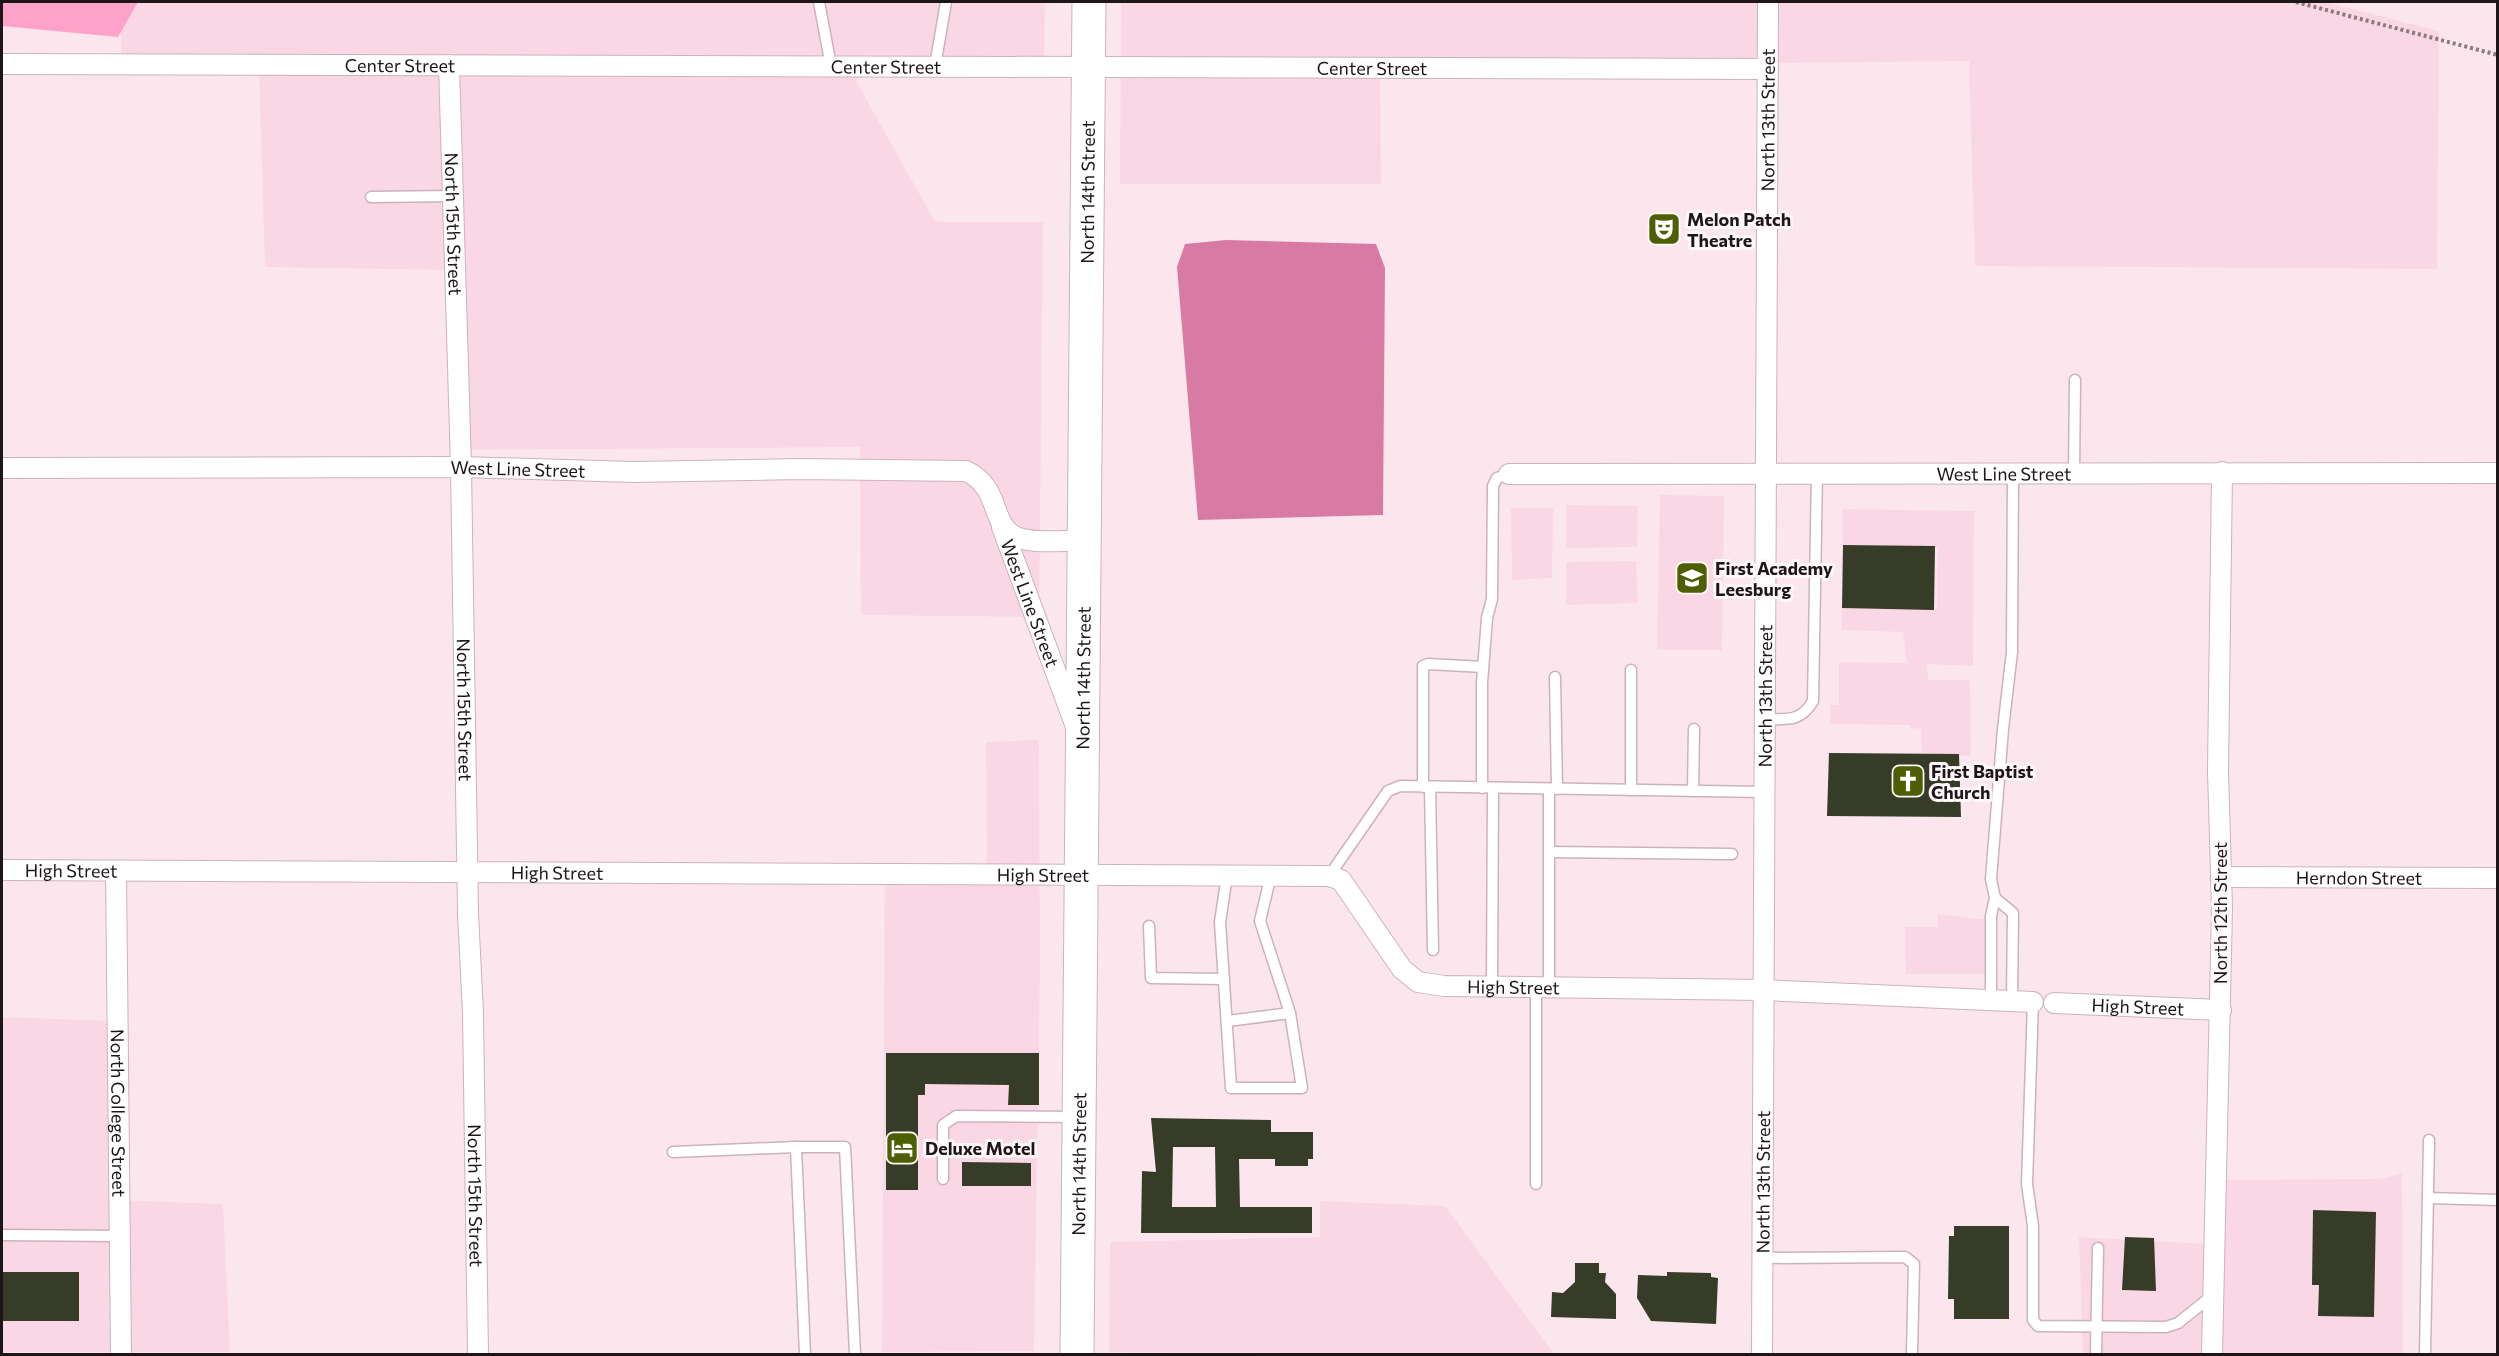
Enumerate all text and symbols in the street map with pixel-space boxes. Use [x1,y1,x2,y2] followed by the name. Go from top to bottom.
[1756,49,1779,191] street label: North 13th Street
[345,54,455,76] street label: Center Street
[831,55,941,78] street label: Center Street
[1317,57,1427,79] street label: Center Street
[1076,120,1099,264] street label: North 14th Street
[441,152,467,296] street label: North 15th Street
[1687,208,1791,251] place label: Melon Patch Theatre
[1646,211,1682,247] theatre icon: Melon Patch Theatre
[451,456,586,482] street label: West Line Street
[1937,462,2071,485] street label: West Line Street
[996,536,1064,670] street label: West Line Street
[1715,557,1833,600] place label: First Academy Leesburg
[1674,560,1710,596] school or university icon: First Academy Leesburg
[1071,606,1095,750] street label: North 14th Street
[1754,625,1776,767] street label: North 13th Street
[453,638,477,781] street label: North 15th Street
[1931,760,2034,803] place label: First Baptist Church
[1890,763,1926,799] church icon: First Baptist Church
[2209,842,2231,984] street label: North 12th Street
[25,859,117,882] street label: High Street
[511,861,603,884] street label: High Street
[997,863,1089,886] street label: High Street
[2296,866,2422,889] street label: Herndon Street
[1467,975,1560,998] street label: High Street
[2091,994,2185,1019] street label: High Street
[107,1029,130,1197] street label: North College Street
[1067,1092,1090,1236] street label: North 14th Street
[1751,1111,1774,1253] street label: North 13th Street
[464,1124,488,1267] street label: North 15th Street
[884,1130,920,1166] hotel icon: Deluxe Motel
[925,1137,1035,1159] place label: Deluxe Motel

